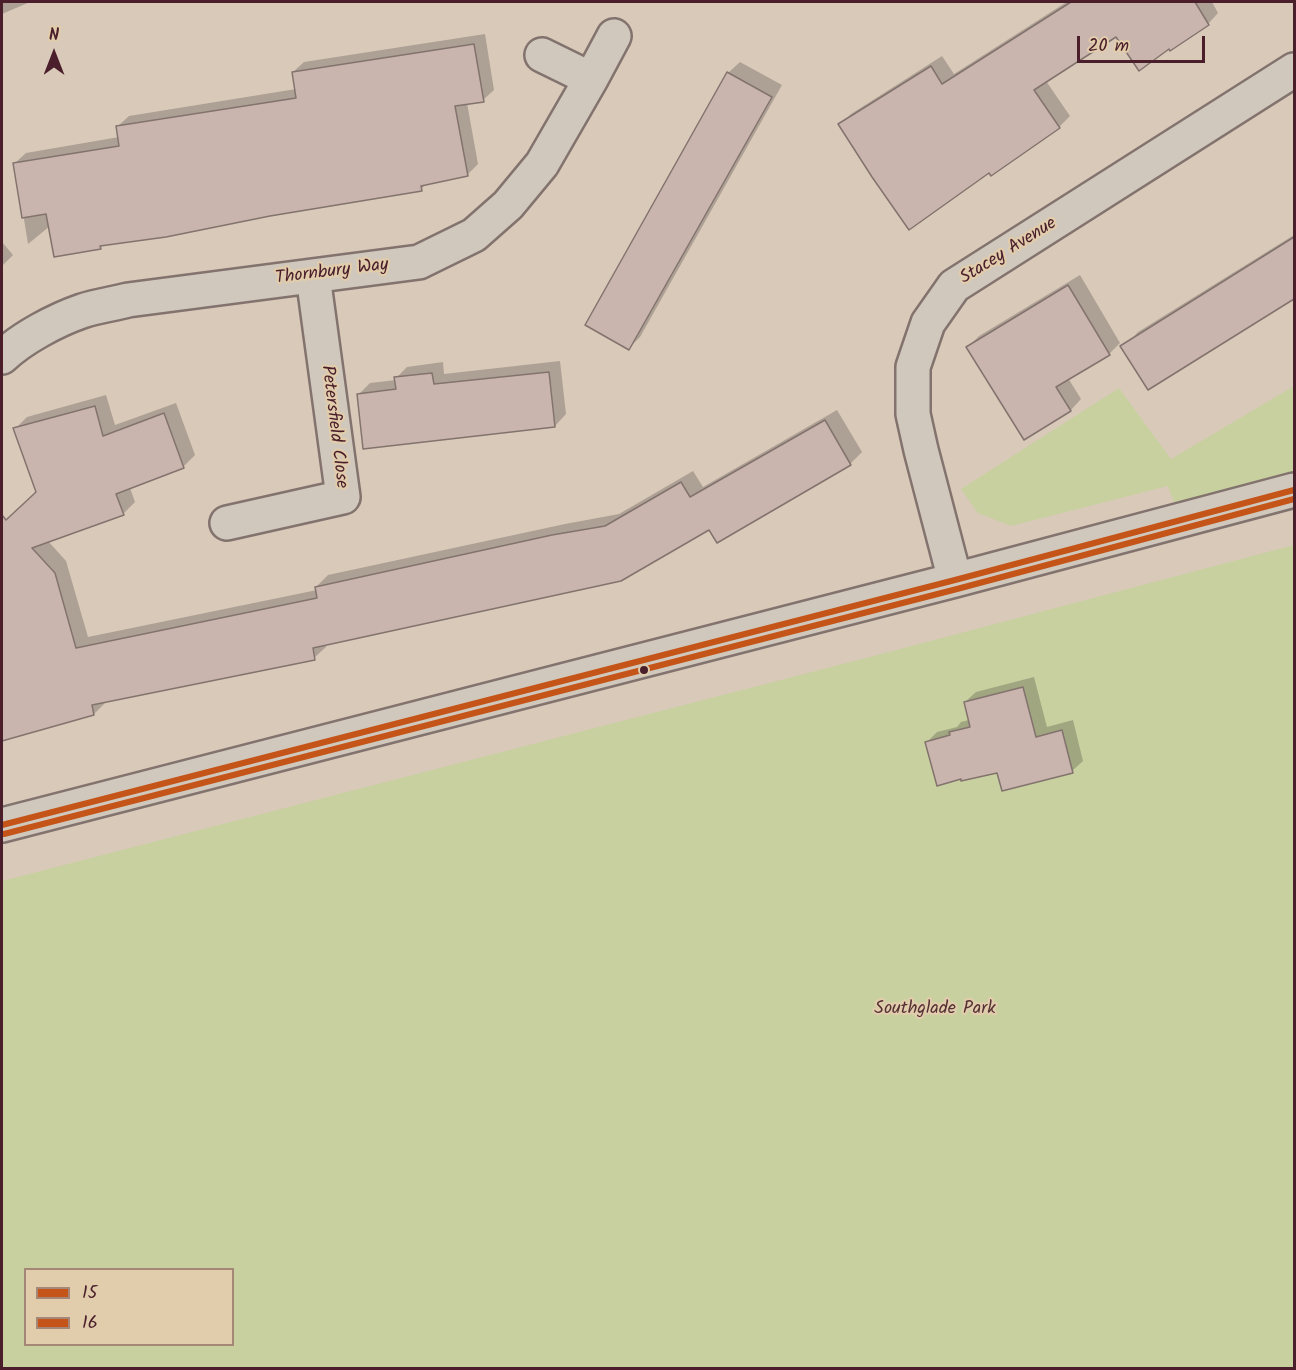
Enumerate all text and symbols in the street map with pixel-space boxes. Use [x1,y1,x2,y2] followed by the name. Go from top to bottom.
[49,23,59,48] text: N
[24,24,84,84] north arrow
[1080,24,1208,62] scale bar
[1088,32,1129,61] text: 20 m
[957,214,1061,290] street label: Stacey Avenue
[274,255,390,291] street label: Thornbury Way
[315,364,351,490] street label: Petersfield Close
[638,664,650,676] unlabelled marker
[874,999,996,1021] park label: Southglade Park
[24,1268,234,1346] legend
[82,1279,97,1308] text: 15
[82,1309,98,1338] text: 16

